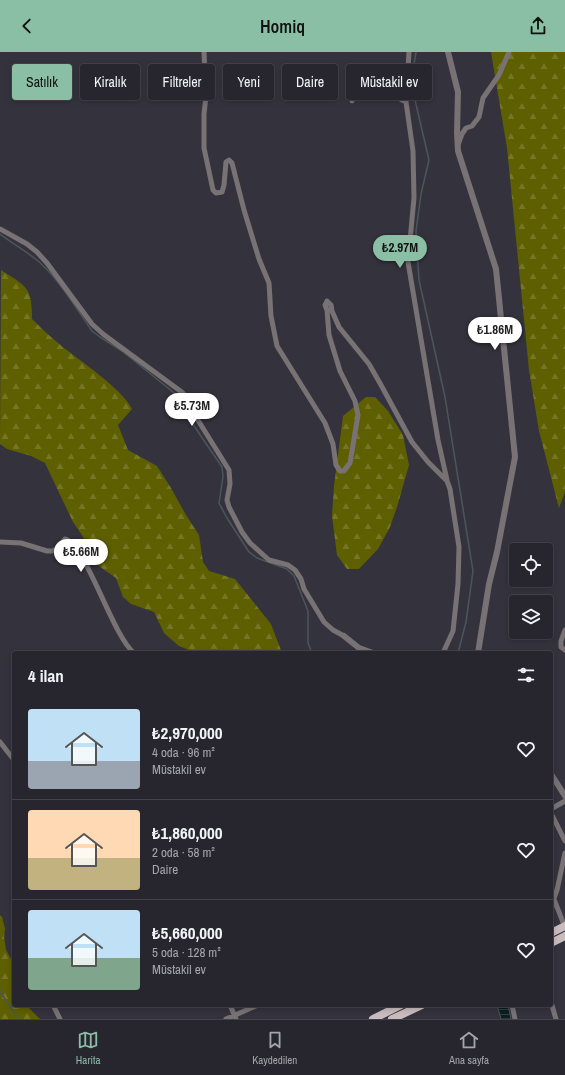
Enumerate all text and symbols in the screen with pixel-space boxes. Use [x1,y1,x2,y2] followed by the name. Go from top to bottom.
[260,14,305,39] text: Homiq
[16,15,38,37] icon: back
[527,15,549,37] icon: share
[12,64,72,100] chip: Satılık
[80,64,140,100] chip: Kiralık
[148,64,215,100] chip: Filtreler
[223,64,274,100] chip: Yeni
[282,64,338,100] chip: Daire
[346,64,432,100] chip: Müstakil ev
[367,235,433,269] pin: ₺2.97M
[382,239,418,256] text: ₺2.97M
[462,317,528,351] pin: ₺1.86M
[477,321,513,338] text: ₺1.86M
[159,393,225,427] pin: ₺5.73M
[174,397,210,414] text: ₺5.73M
[48,539,114,573] pin: ₺5.66M
[63,543,99,560] text: ₺5.66M
[509,543,553,639] map controls
[509,543,553,587] button: locate
[509,595,553,639] button: layers
[28,664,64,687] text: 4 ilan
[515,664,537,686] icon: filters
[152,721,223,744] text: ₺2,970,000
[60,725,108,773] icon: home
[515,738,537,760] icon: heart
[152,744,215,761] text: 4 oda · 96 m²
[152,761,206,778] text: Müstakil ev
[152,821,223,844] text: ₺1,860,000
[60,826,108,874] icon: home
[515,839,537,861] icon: heart
[152,844,215,861] text: 2 oda · 58 m²
[152,861,178,878] text: Daire
[152,921,223,944] text: ₺5,660,000
[60,926,108,974] icon: home
[515,939,537,961] icon: heart
[152,944,221,961] text: 5 oda · 128 m²
[152,961,206,978] text: Müstakil ev
[76,1029,100,1067] tab: Harita
[252,1029,297,1067] tab: Kaydedilen
[449,1029,489,1067] tab: Ana sayfa

